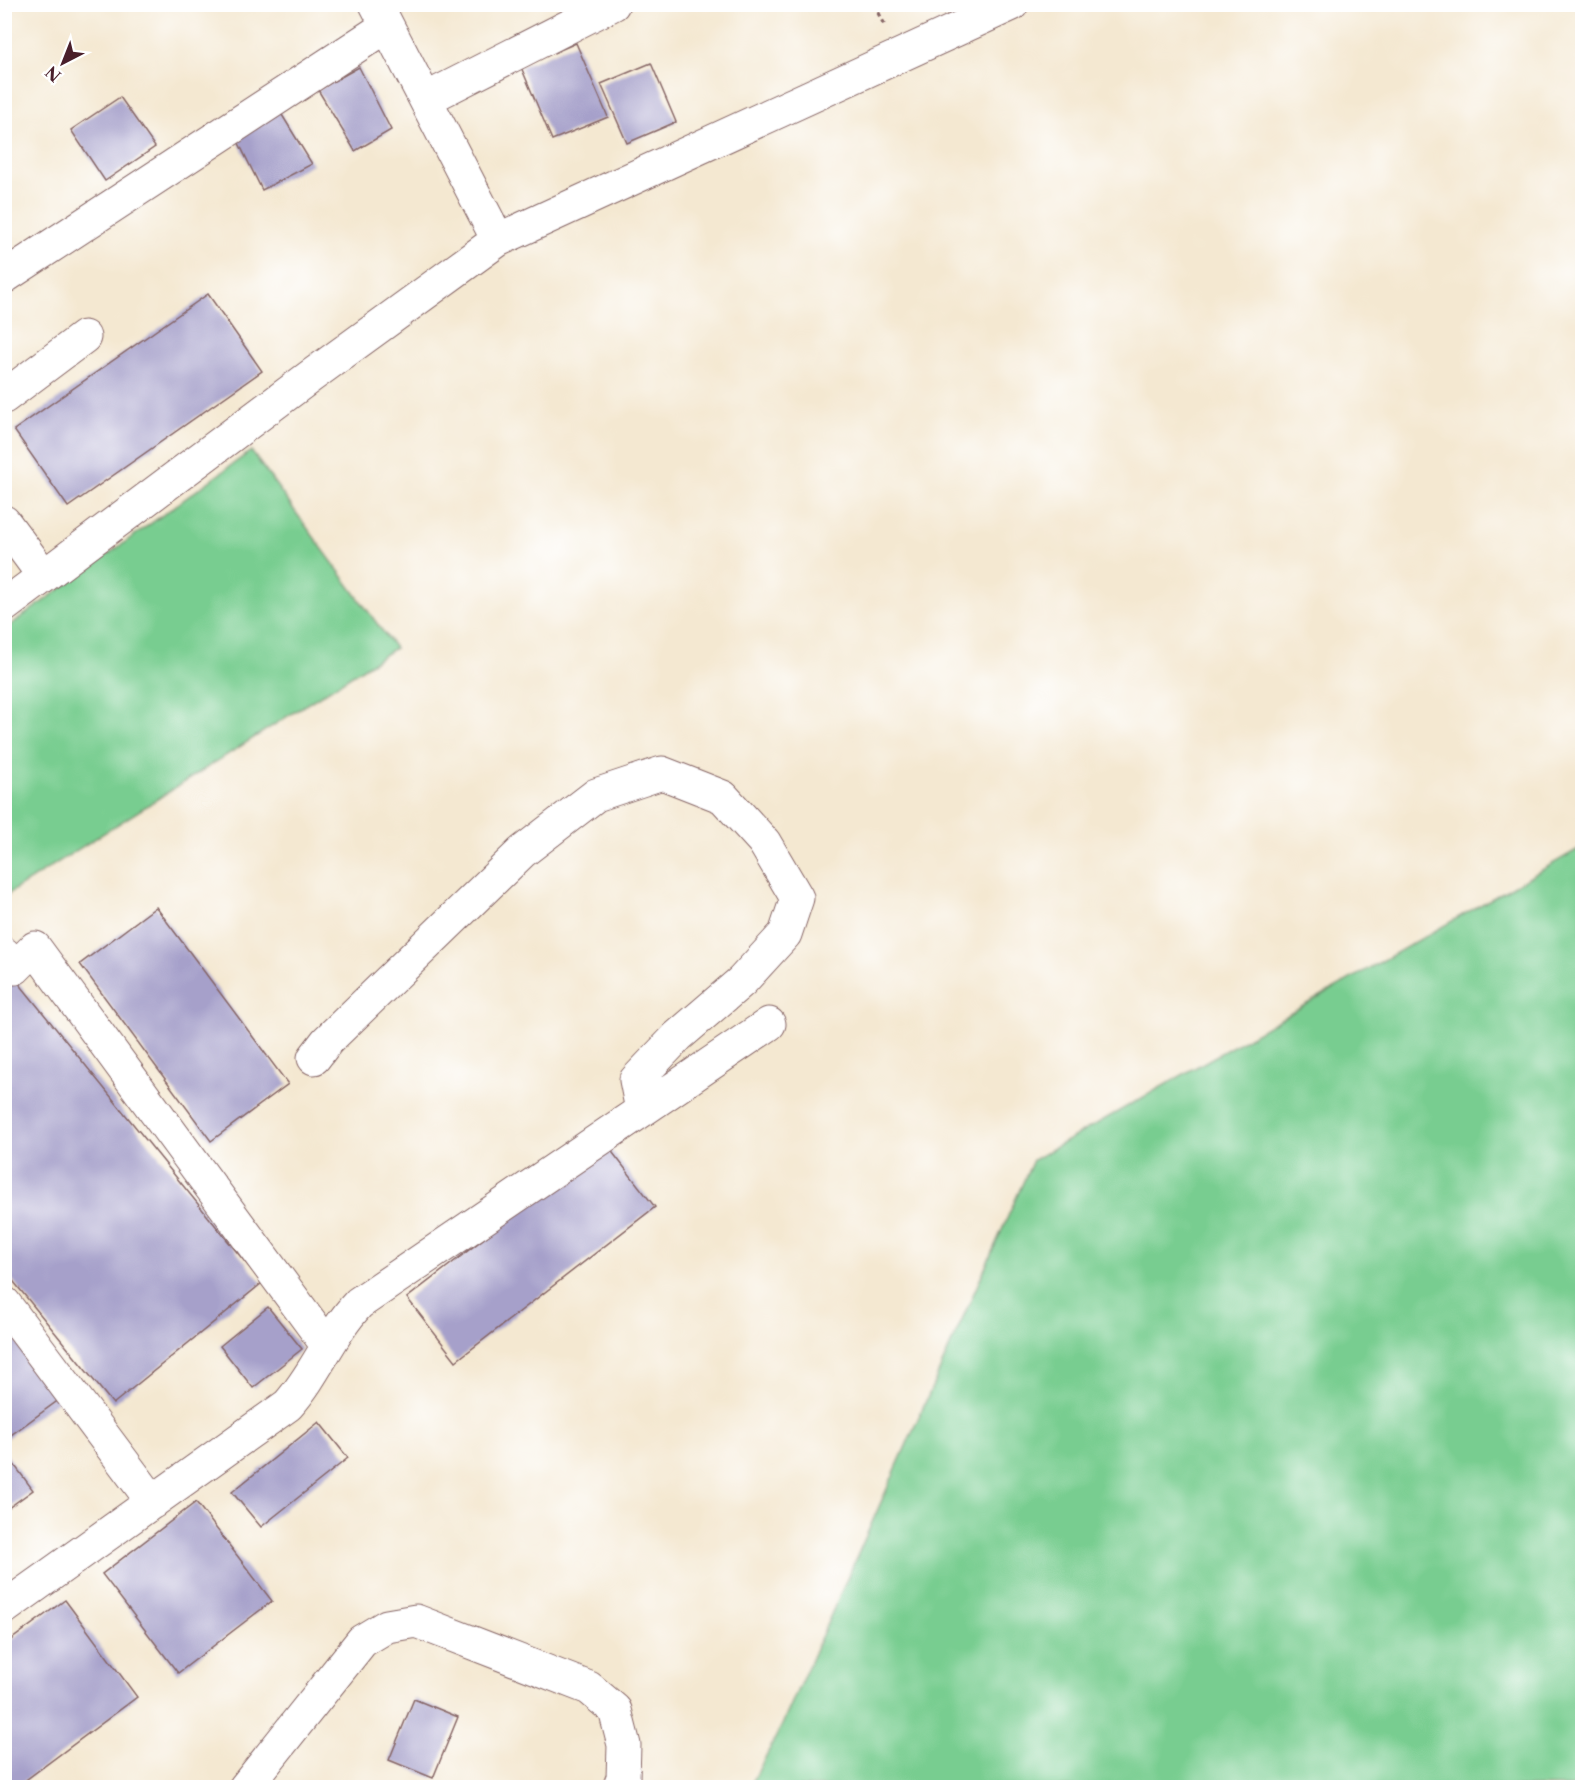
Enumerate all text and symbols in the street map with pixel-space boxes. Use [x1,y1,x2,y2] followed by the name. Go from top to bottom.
[33,33,93,93] north arrow
[41,62,65,86] text: N

